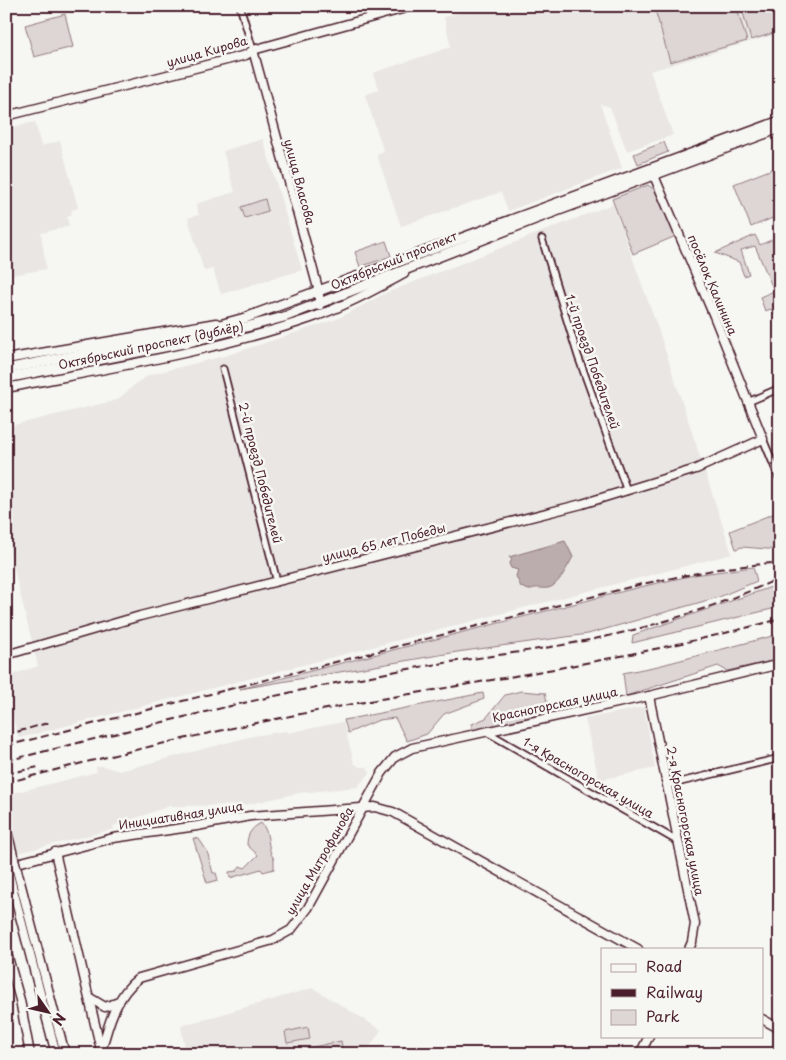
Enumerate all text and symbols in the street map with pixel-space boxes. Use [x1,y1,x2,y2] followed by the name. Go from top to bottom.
[164,31,250,71] street label: улица Кирова
[280,137,320,227] street label: улица Власова
[328,226,460,294] street label: Октябрьский проспект
[684,232,742,338] street label: посёлок Калинина
[561,292,625,432] street label: 1-й проезд Победителей
[56,317,245,373] street label: Октябрьский проспект (дублёр)
[235,400,287,545] street label: 2-й проезд Победителей
[320,518,447,566] street label: улица 65 лет Победы
[491,682,619,726] street label: Красногорская улица
[520,732,658,822] street label: 1-я Красногорская улица
[663,745,709,897] street label: 2-я Красногорская улица
[117,796,245,834] street label: Инициативная улица
[281,803,358,918] street label: улица Митрофанова
[601,948,764,1038] legend
[646,954,682,977] text: Road
[646,980,703,1003] text: Railway
[22,988,72,1038] north arrow
[646,1004,680,1027] text: Park
[47,1009,71,1030] text: N

